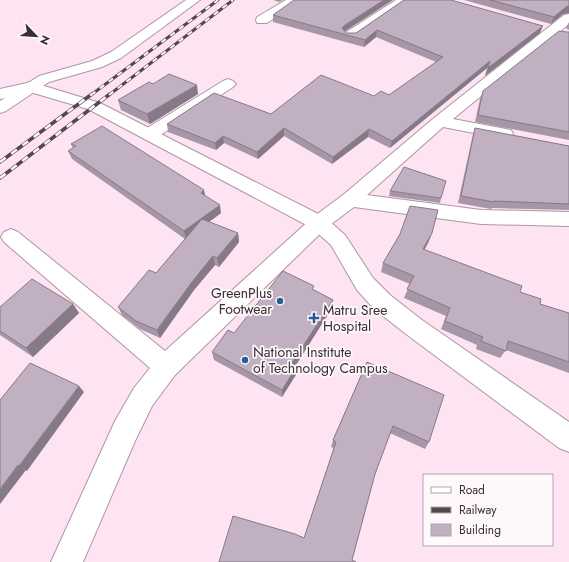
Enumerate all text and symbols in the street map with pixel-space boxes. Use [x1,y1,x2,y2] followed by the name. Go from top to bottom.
[16,16,56,56] north arrow
[36,33,54,48] text: N
[211,283,272,319] place label: GreenPlus Footwear
[275,296,285,306] marker: GreenPlus Footwear
[323,300,387,336] place label: Matru Sree Hospital
[308,312,320,324] marker: Matru Sree Hospital
[253,342,388,378] place label: National Institute of Technology Campus
[240,355,250,365] marker: National Institute of Technology Campus
[423,474,553,546] legend
[459,481,485,499] text: Road
[459,501,497,519] text: Railway
[459,521,501,539] text: Building

